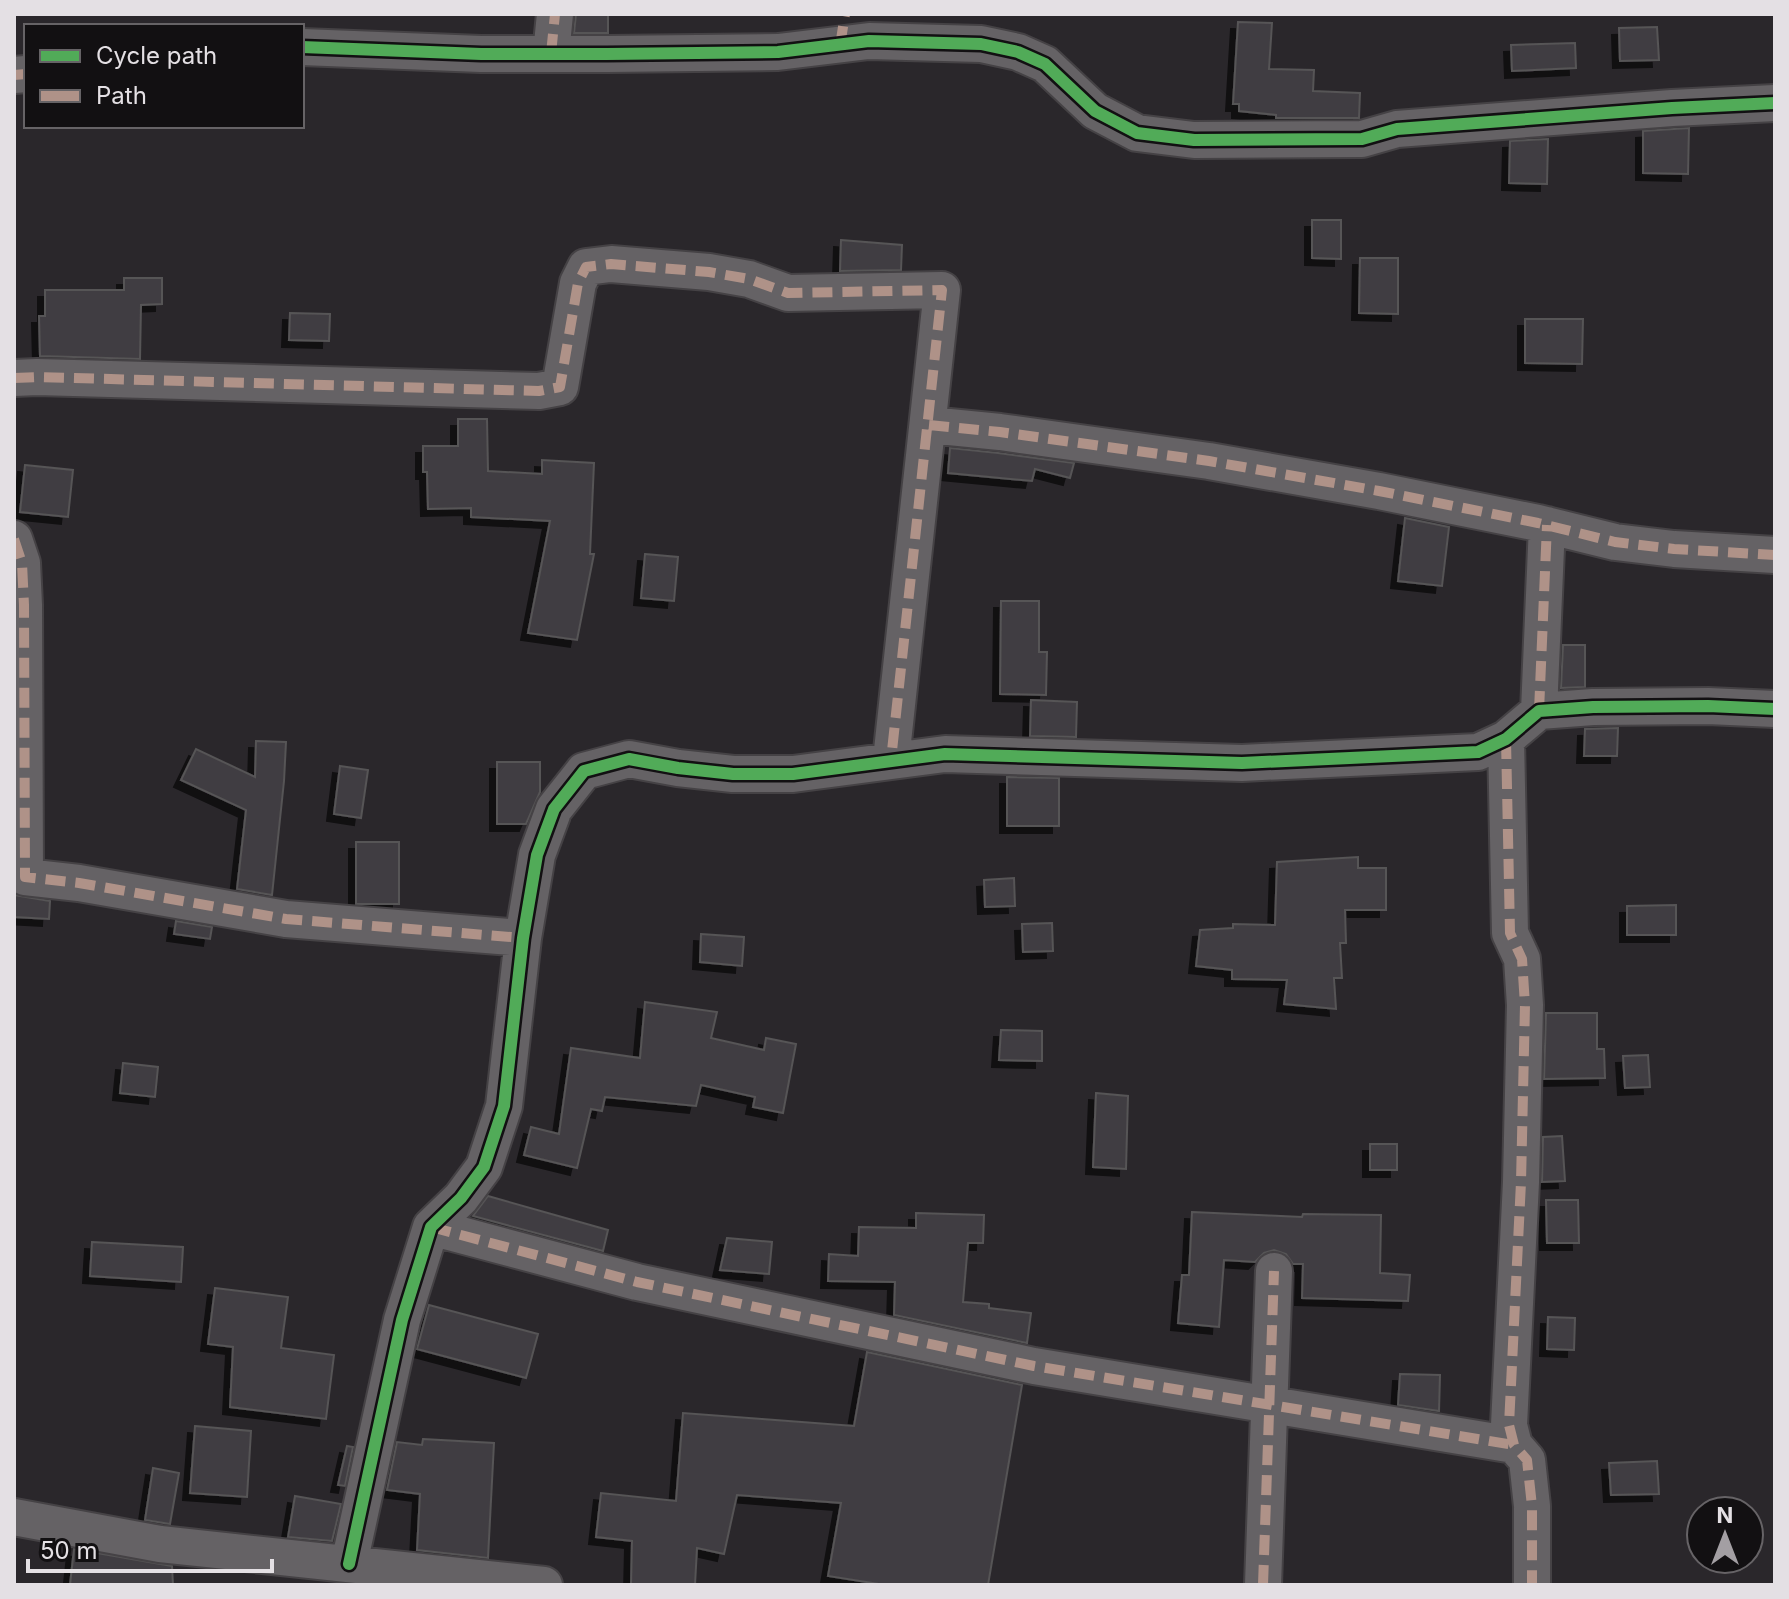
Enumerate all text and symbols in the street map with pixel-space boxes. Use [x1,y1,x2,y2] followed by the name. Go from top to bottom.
[24,24,304,128] legend
[96,41,217,70] text: Cycle path
[96,81,147,110] text: Path
[1685,1495,1765,1575] north arrow
[1717,1502,1733,1528] text: N
[28,1523,272,1573] scale bar
[40,1536,98,1565] text: 50 m

